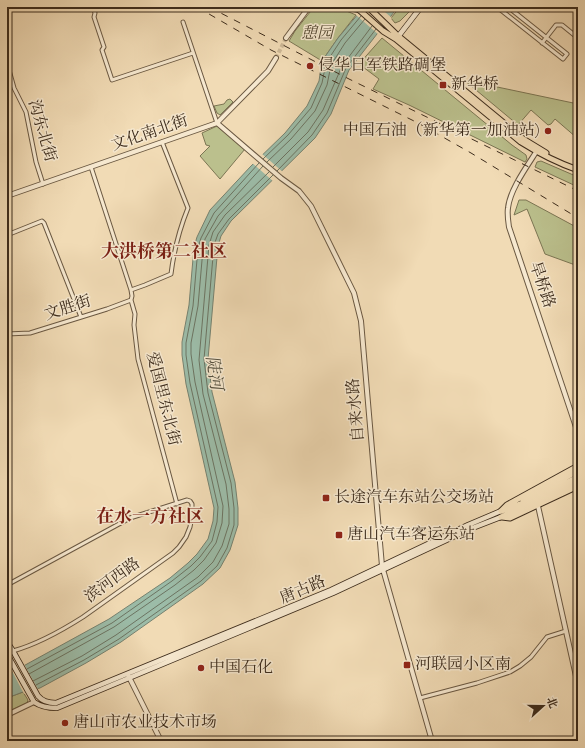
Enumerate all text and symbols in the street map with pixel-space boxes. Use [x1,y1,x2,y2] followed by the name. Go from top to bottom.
[301,23,336,46] park label: 憩园
[318,55,446,78] place label: 侵华日军铁路碉堡
[305,61,315,71] marker: 侵华日军铁路碉堡
[451,74,499,97] place label: 新华桥
[438,80,448,90] marker: 新华桥
[21,97,61,165] street label: 沟东北街
[108,110,192,158] street label: 文化南北街
[343,120,540,143] place label: 中国石油（新华第一加油站)
[543,126,553,136] marker: 中国石油（新华第一加油站)
[101,240,227,266] district label: 大洪桥第二社区
[522,259,560,311] street label: 旱桥路
[42,291,94,327] street label: 文胜街
[139,350,185,448] street label: 爱国里东北街
[198,354,228,395] water label: 陡河
[343,377,371,443] street label: 自来水路
[334,487,494,510] place label: 长途汽车东站公交场站
[321,493,331,503] marker: 长途汽车东站公交场站
[96,505,204,531] district label: 在水一方社区
[347,524,475,547] place label: 唐山汽车客运东站
[334,530,344,540] marker: 唐山汽车客运东站
[80,553,146,609] street label: 滨河西路
[276,571,330,611] street label: 唐古路
[415,654,511,677] place label: 河联园小区南
[209,657,273,680] place label: 中国石化
[402,660,412,670] marker: 河联园小区南
[196,663,206,673] marker: 中国石化
[523,686,563,726] north arrow
[542,695,561,711] text: 北
[73,712,217,735] place label: 唐山市农业技术市场
[60,718,70,728] marker: 唐山市农业技术市场

